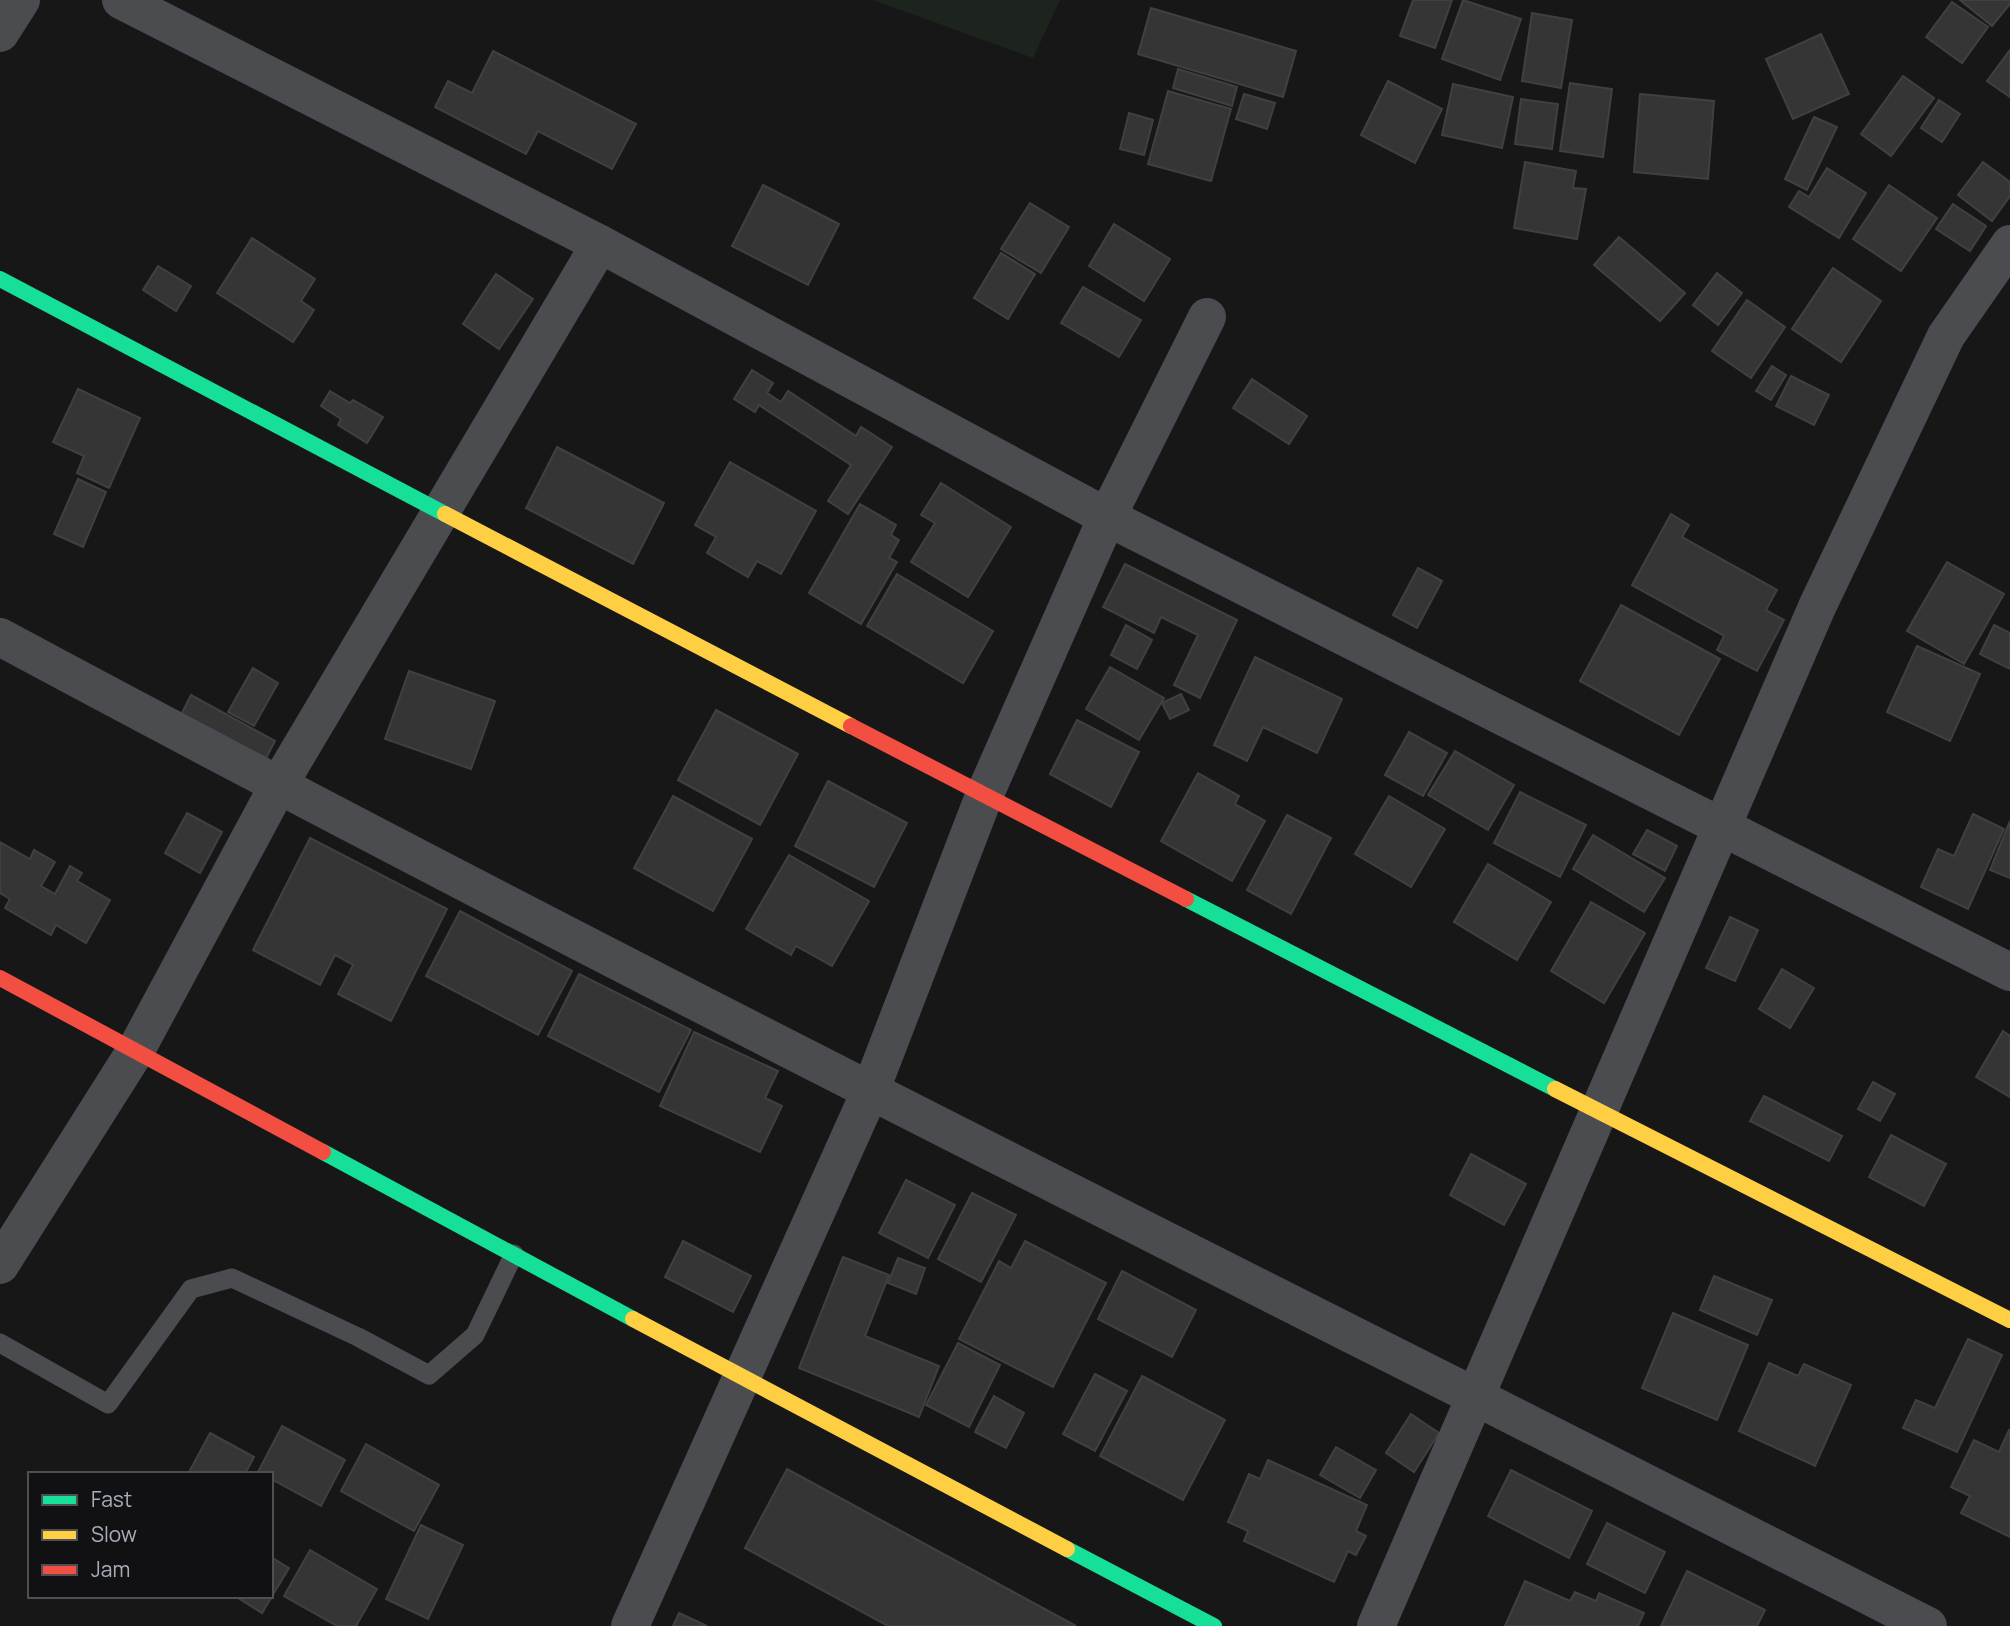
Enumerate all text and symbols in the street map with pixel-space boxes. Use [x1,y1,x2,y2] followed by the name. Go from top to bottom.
[28,1472,273,1598] legend
[91,1485,132,1513] text: Fast
[91,1520,137,1548] text: Slow
[91,1555,130,1583] text: Jam

